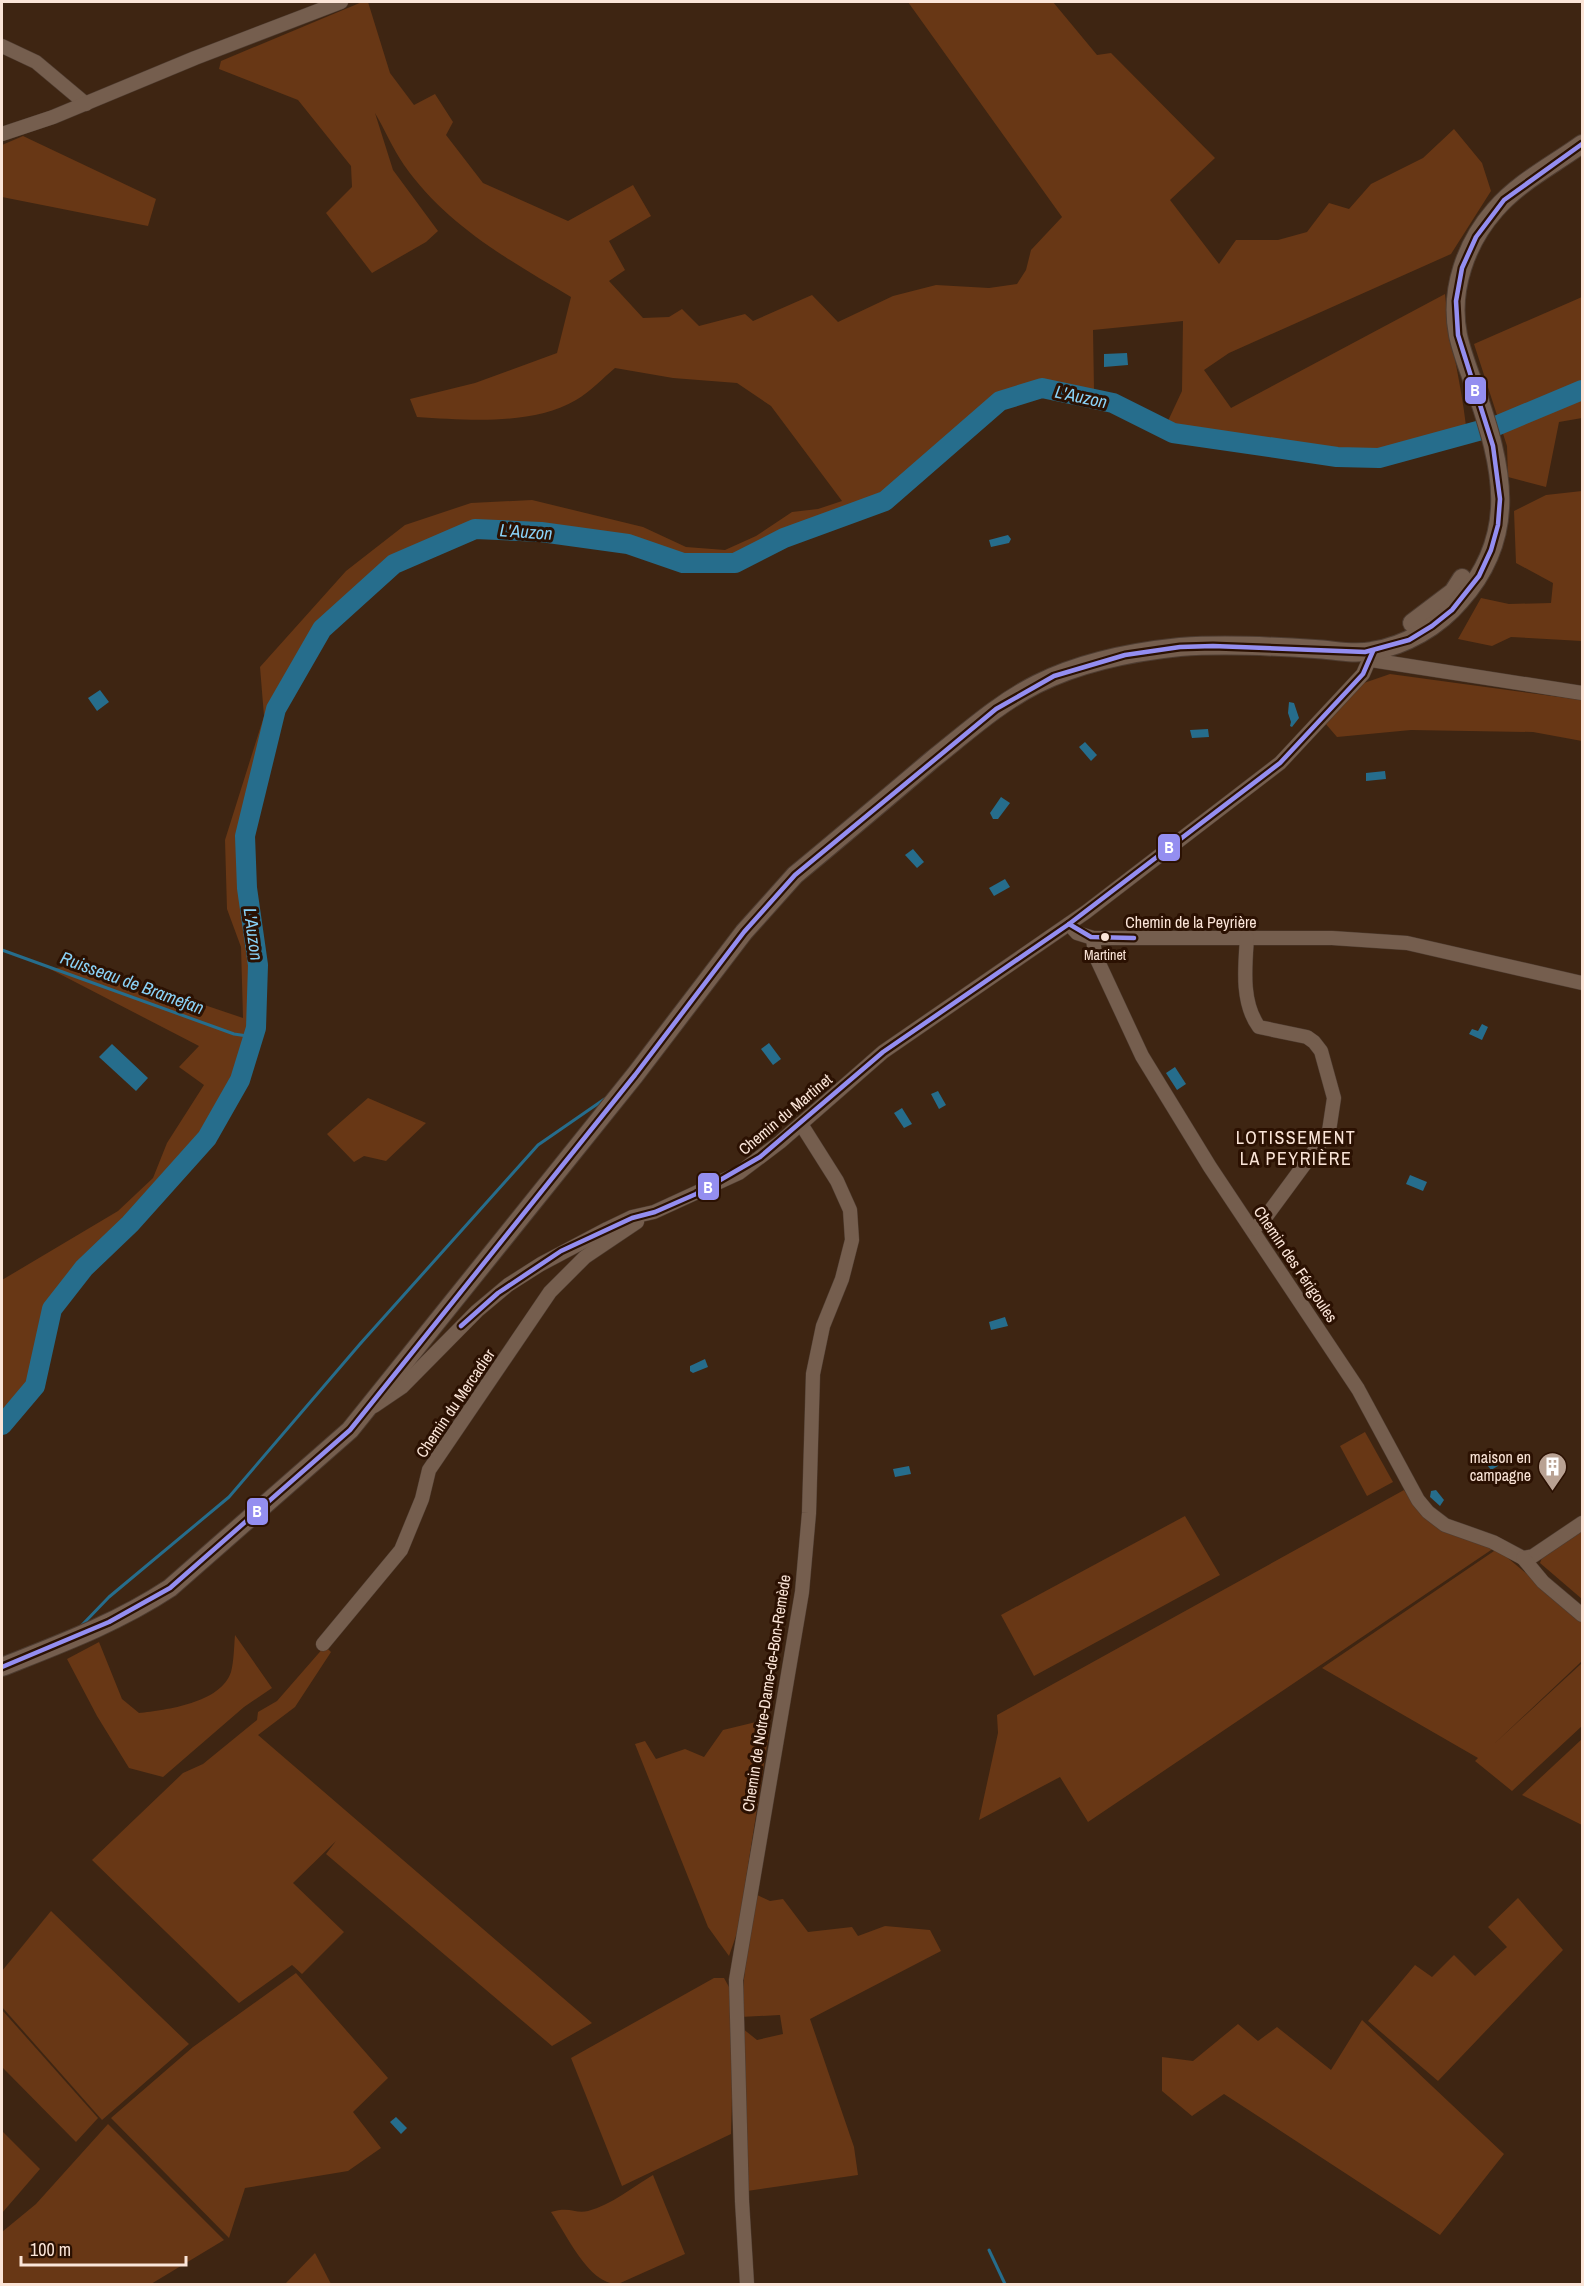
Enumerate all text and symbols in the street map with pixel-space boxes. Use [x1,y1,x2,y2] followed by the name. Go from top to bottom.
[1464,376,1487,405] line badge: B
[1053,379,1110,414] water label: L'Auzon
[1470,379,1480,401] text: B
[499,517,553,546] water label: L'Auzon
[1157,833,1181,862] line badge: B
[1164,836,1174,858] text: B
[237,906,270,962] water label: L'Auzon
[1125,911,1257,933] street label: Chemin de la Peyrière
[1099,931,1111,943] marker: Martinet
[57,945,207,1020] water label: Ruisseau de Bramefan
[1084,946,1126,964] place label: Martinet
[734,1068,837,1160] street label: Chemin du Martinet
[1236,1125,1356,1171] district label: LOTISSEMENT LA PEYRIÈRE
[697,1172,720,1201] line badge: B
[703,1176,713,1198] text: B
[1249,1202,1343,1326] street label: Chemin des Férigoules
[410,1344,500,1462] street label: Chemin du Mercadier
[1470,1446,1531,1486] place label: maison en campagne
[1536,1450,1568,1492] building icon: maison en campagne
[246,1497,269,1526] line badge: B
[252,1500,262,1522] text: B
[736,1573,796,1813] street label: Chemin de Notre-Dame-de-Bon-Remède
[21,2229,186,2267] scale bar
[30,2237,71,2262] text: 100 m

